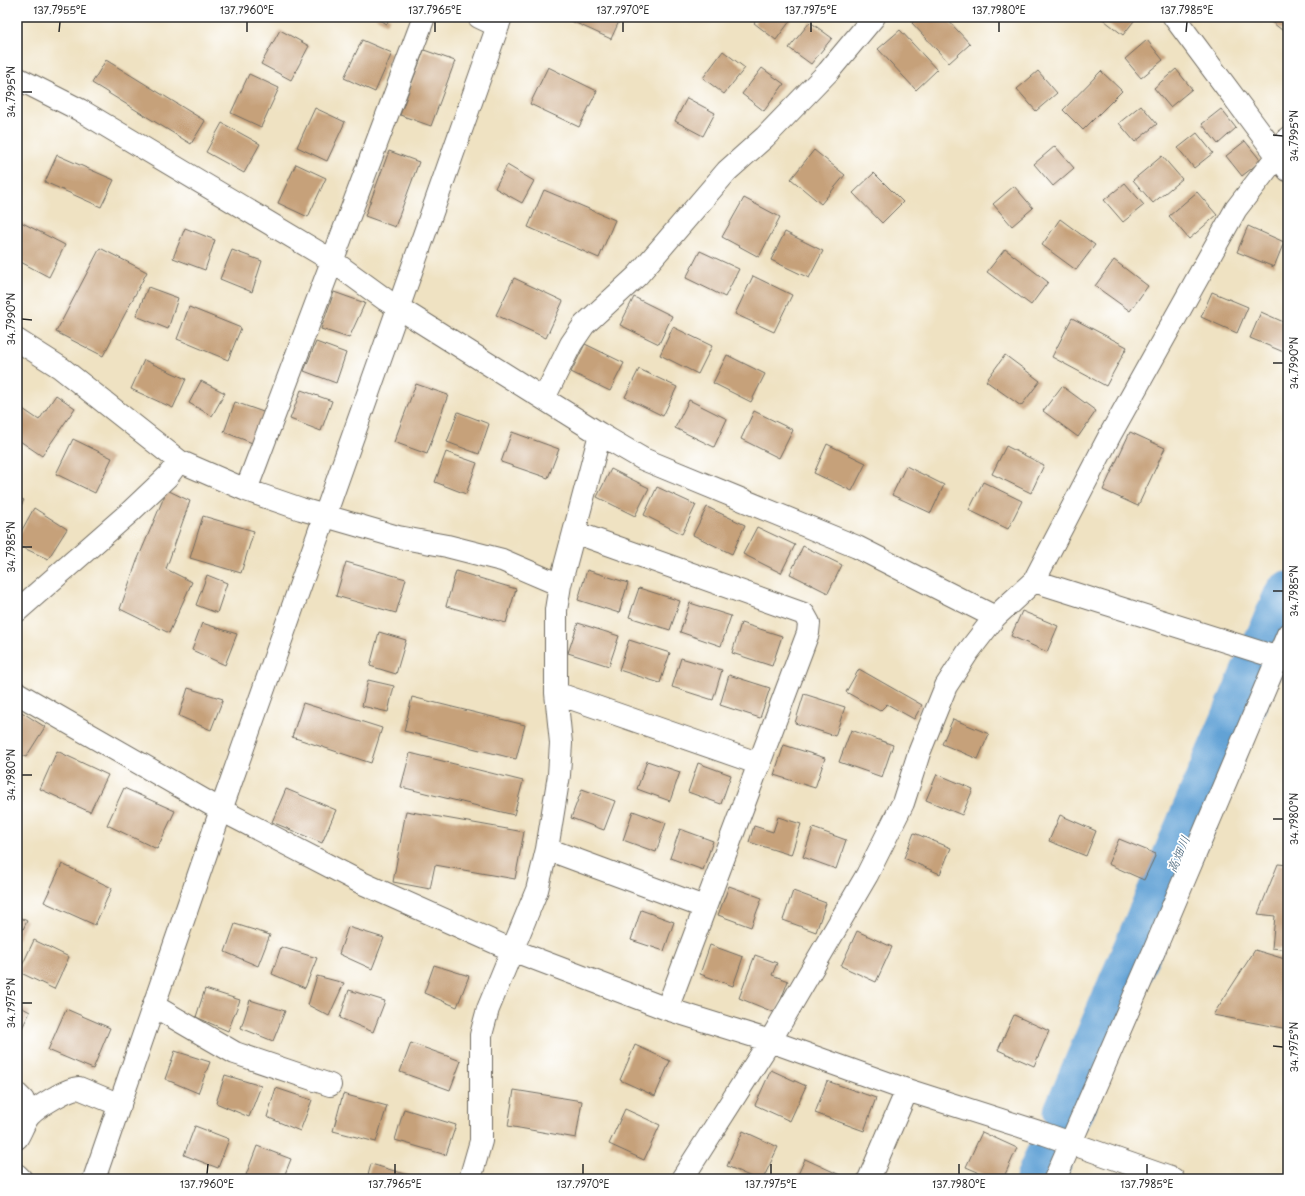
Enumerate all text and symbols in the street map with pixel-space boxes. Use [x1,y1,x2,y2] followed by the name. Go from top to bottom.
[33,2,87,17] text: 137.7955°E
[220,2,274,17] text: 137.7960°E
[408,2,462,17] text: 137.7965°E
[596,2,650,17] text: 137.7970°E
[785,2,837,17] text: 137.7975°E
[972,2,1026,17] text: 137.7980°E
[1161,2,1213,17] text: 137.7985°E
[3,66,18,118] text: 34.7995°N
[1286,110,1301,162] text: 34.7995°N
[3,292,18,345] text: 34.7990°N
[1286,336,1301,389] text: 34.7990°N
[3,521,18,573] text: 34.7985°N
[1286,565,1301,617] text: 34.7985°N
[3,749,18,801] text: 34.7980°N
[1286,793,1301,845] text: 34.7980°N
[1161,832,1194,875] water label: 高畑川
[3,977,18,1028] text: 34.7975°N
[1286,1021,1301,1072] text: 34.7975°N
[180,1176,234,1191] text: 137.7960°E
[368,1176,422,1191] text: 137.7965°E
[556,1176,610,1191] text: 137.7970°E
[745,1176,797,1191] text: 137.7975°E
[932,1176,986,1191] text: 137.7980°E
[1121,1176,1173,1191] text: 137.7985°E

